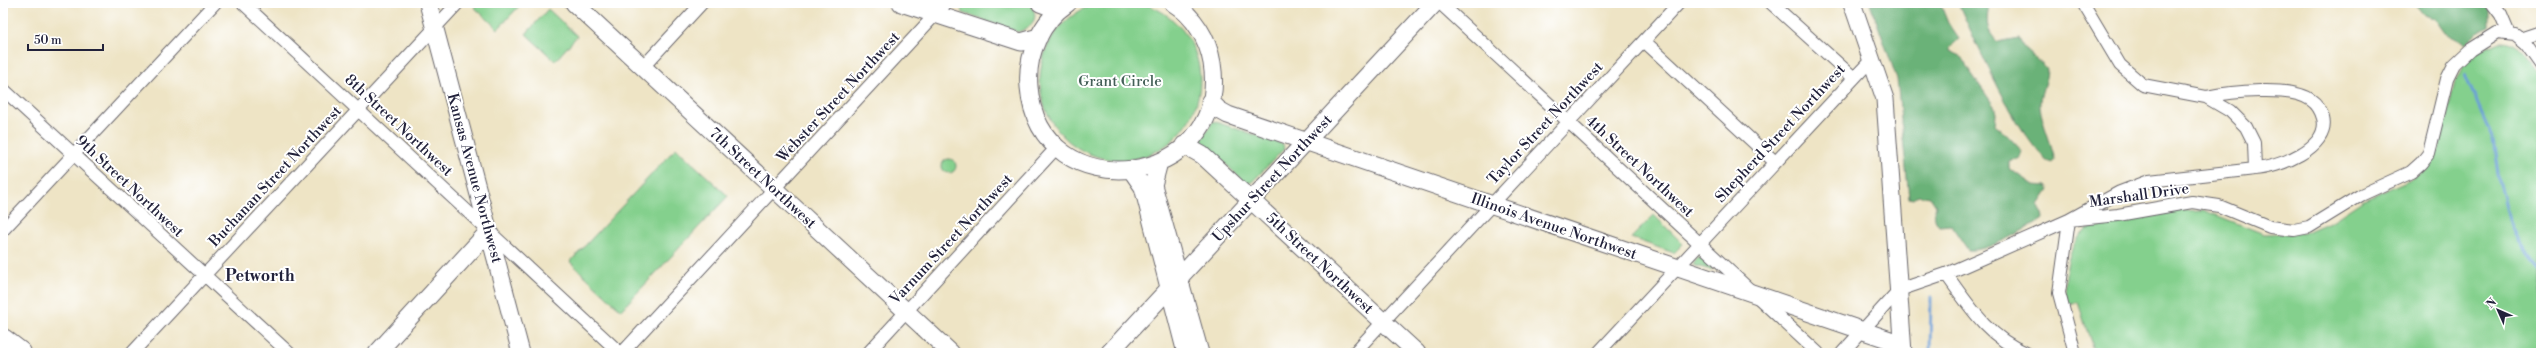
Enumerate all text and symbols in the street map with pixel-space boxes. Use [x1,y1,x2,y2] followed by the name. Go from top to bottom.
[28,26,103,52] scale bar
[772,27,904,167] street label: Webster Street Northwest
[34,33,62,48] text: 50 m
[1483,57,1608,189] street label: Taylor Street Northwest
[1711,60,1850,207] street label: Shepherd Street Northwest
[341,70,457,181] street label: 8th Street Northwest
[1078,72,1162,91] park label: Grant Circle
[443,91,507,266] street label: Kansas Avenue Northwest
[204,101,346,252] street label: Buchanan Street Northwest
[1208,110,1337,246] street label: Upshur Street Northwest
[1582,111,1698,222] street label: 4th Street Northwest
[705,124,821,233] street label: 7th Street Northwest
[72,131,188,242] street label: 9th Street Northwest
[885,170,1017,309] street label: Varnum Street Northwest
[2088,179,2190,212] street label: Marshall Drive
[1468,189,1640,264] street label: Illinois Avenue Northwest
[1262,209,1378,319] street label: 5th Street Northwest
[225,266,295,286] district label: Petworth
[2478,290,2518,330] north arrow
[2484,295,2500,312] text: N

